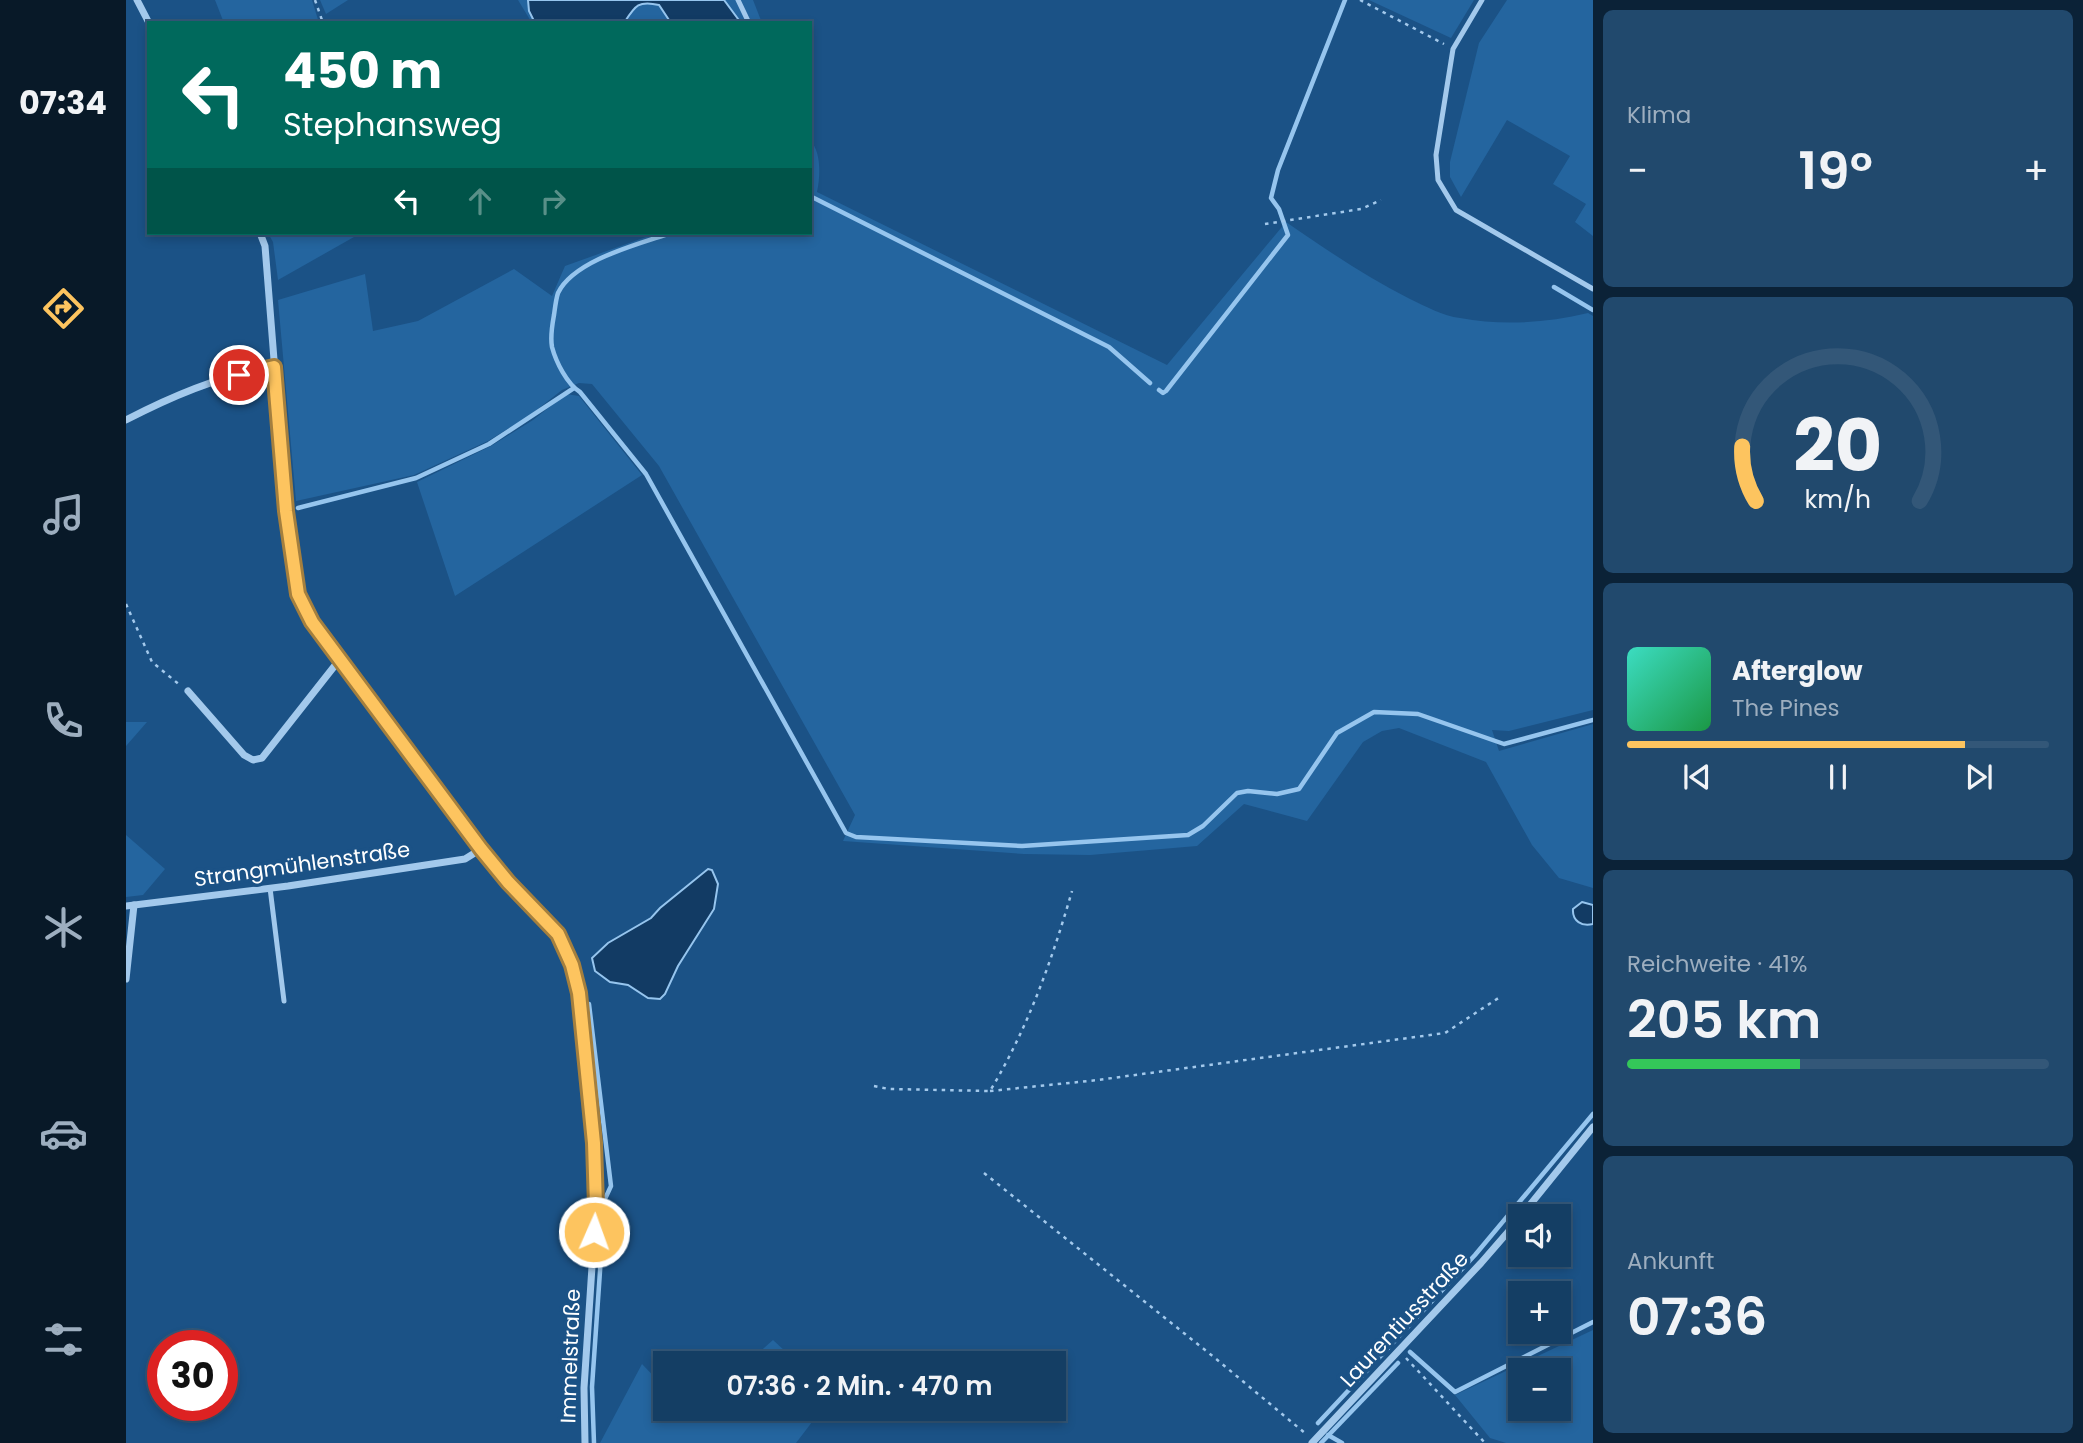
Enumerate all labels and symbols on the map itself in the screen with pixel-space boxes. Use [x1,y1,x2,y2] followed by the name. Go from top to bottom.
[209,345,269,405] pin
[192,834,412,894] street label: Strangmühlenstraße
[557,1195,631,1269] position arrow
[1333,1245,1475,1393] street label: Laurentiusstraße
[553,1288,587,1424] street label: Immelstraße
[147,1330,238,1421] speed limit sign: 30

